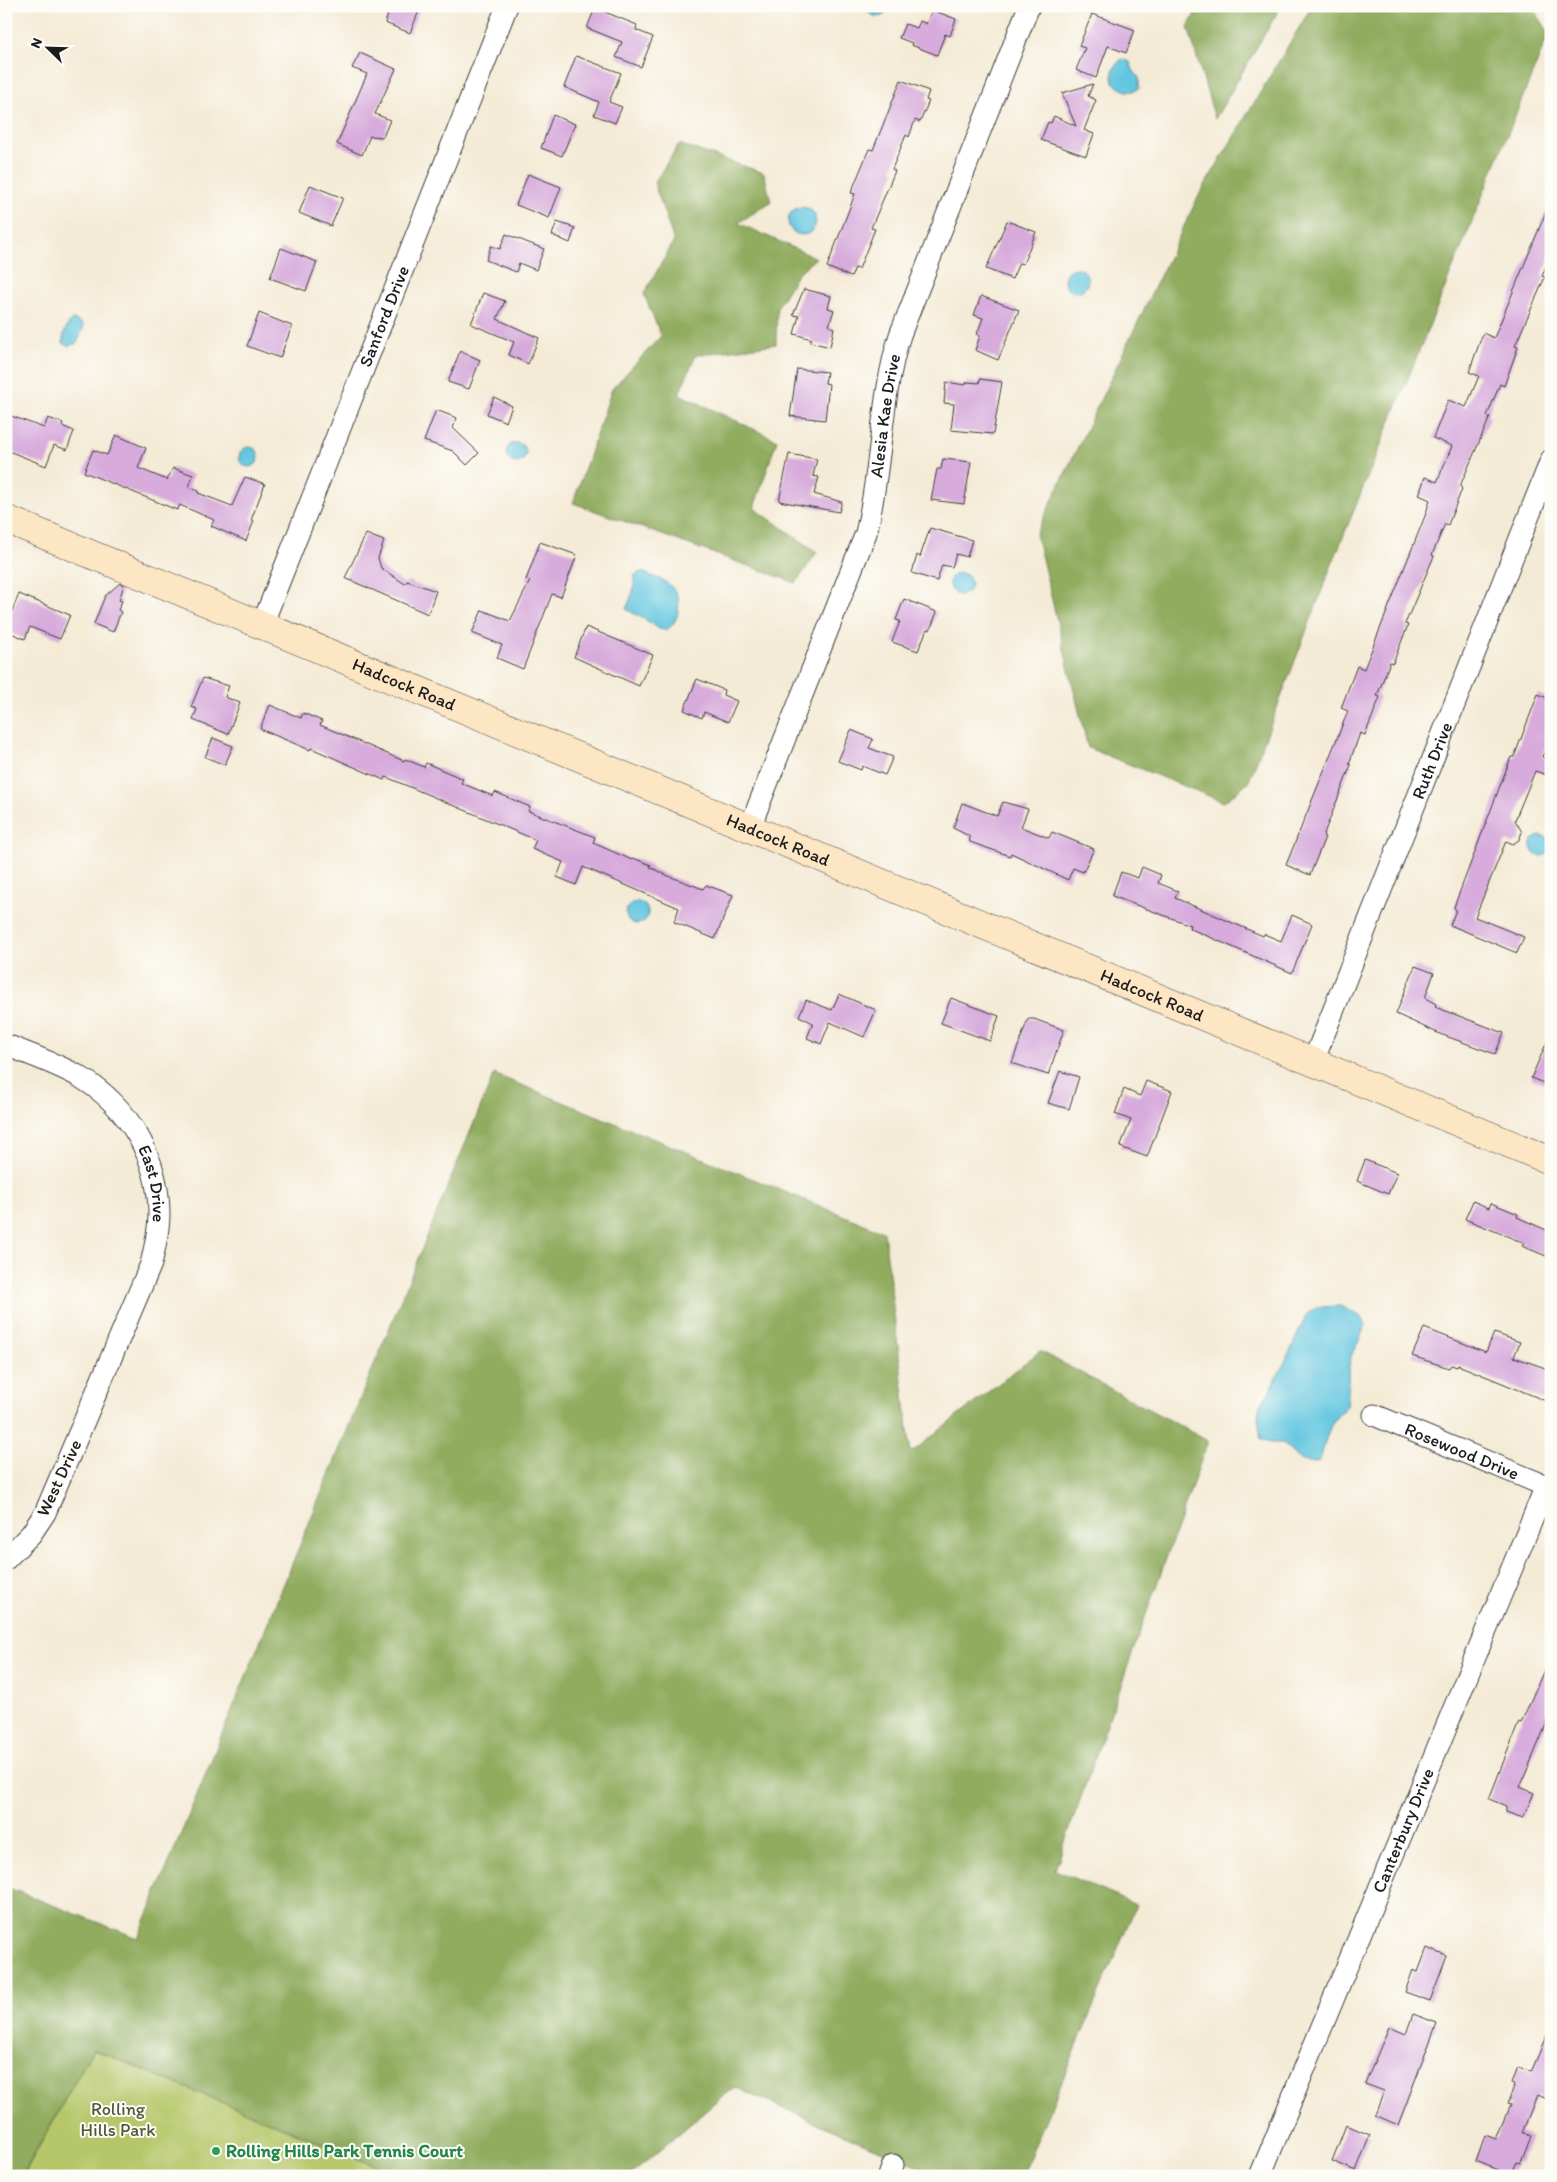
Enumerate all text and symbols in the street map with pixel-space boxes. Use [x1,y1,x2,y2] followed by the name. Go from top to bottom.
[22,22,72,72] north arrow
[27,35,46,51] text: N
[354,262,414,370] street label: Sanford Drive
[865,351,905,479] street label: Alesia Kae Drive
[349,653,459,716] street label: Hadcock Road
[1407,719,1457,802] street label: Ruth Drive
[723,809,833,871] street label: Hadcock Road
[1097,964,1207,1027] street label: Hadcock Road
[133,1141,170,1223] street label: East Drive
[1401,1418,1522,1485] street label: Rosewood Drive
[32,1436,86,1520] street label: West Drive
[1368,1765,1439,1896] street label: Canterbury Drive
[81,2098,155,2141] park label: Rolling Hills Park
[226,2140,463,2162] place label: Rolling Hills Park Tennis Court
[210,2145,222,2157] marker: Rolling Hills Park Tennis Court

